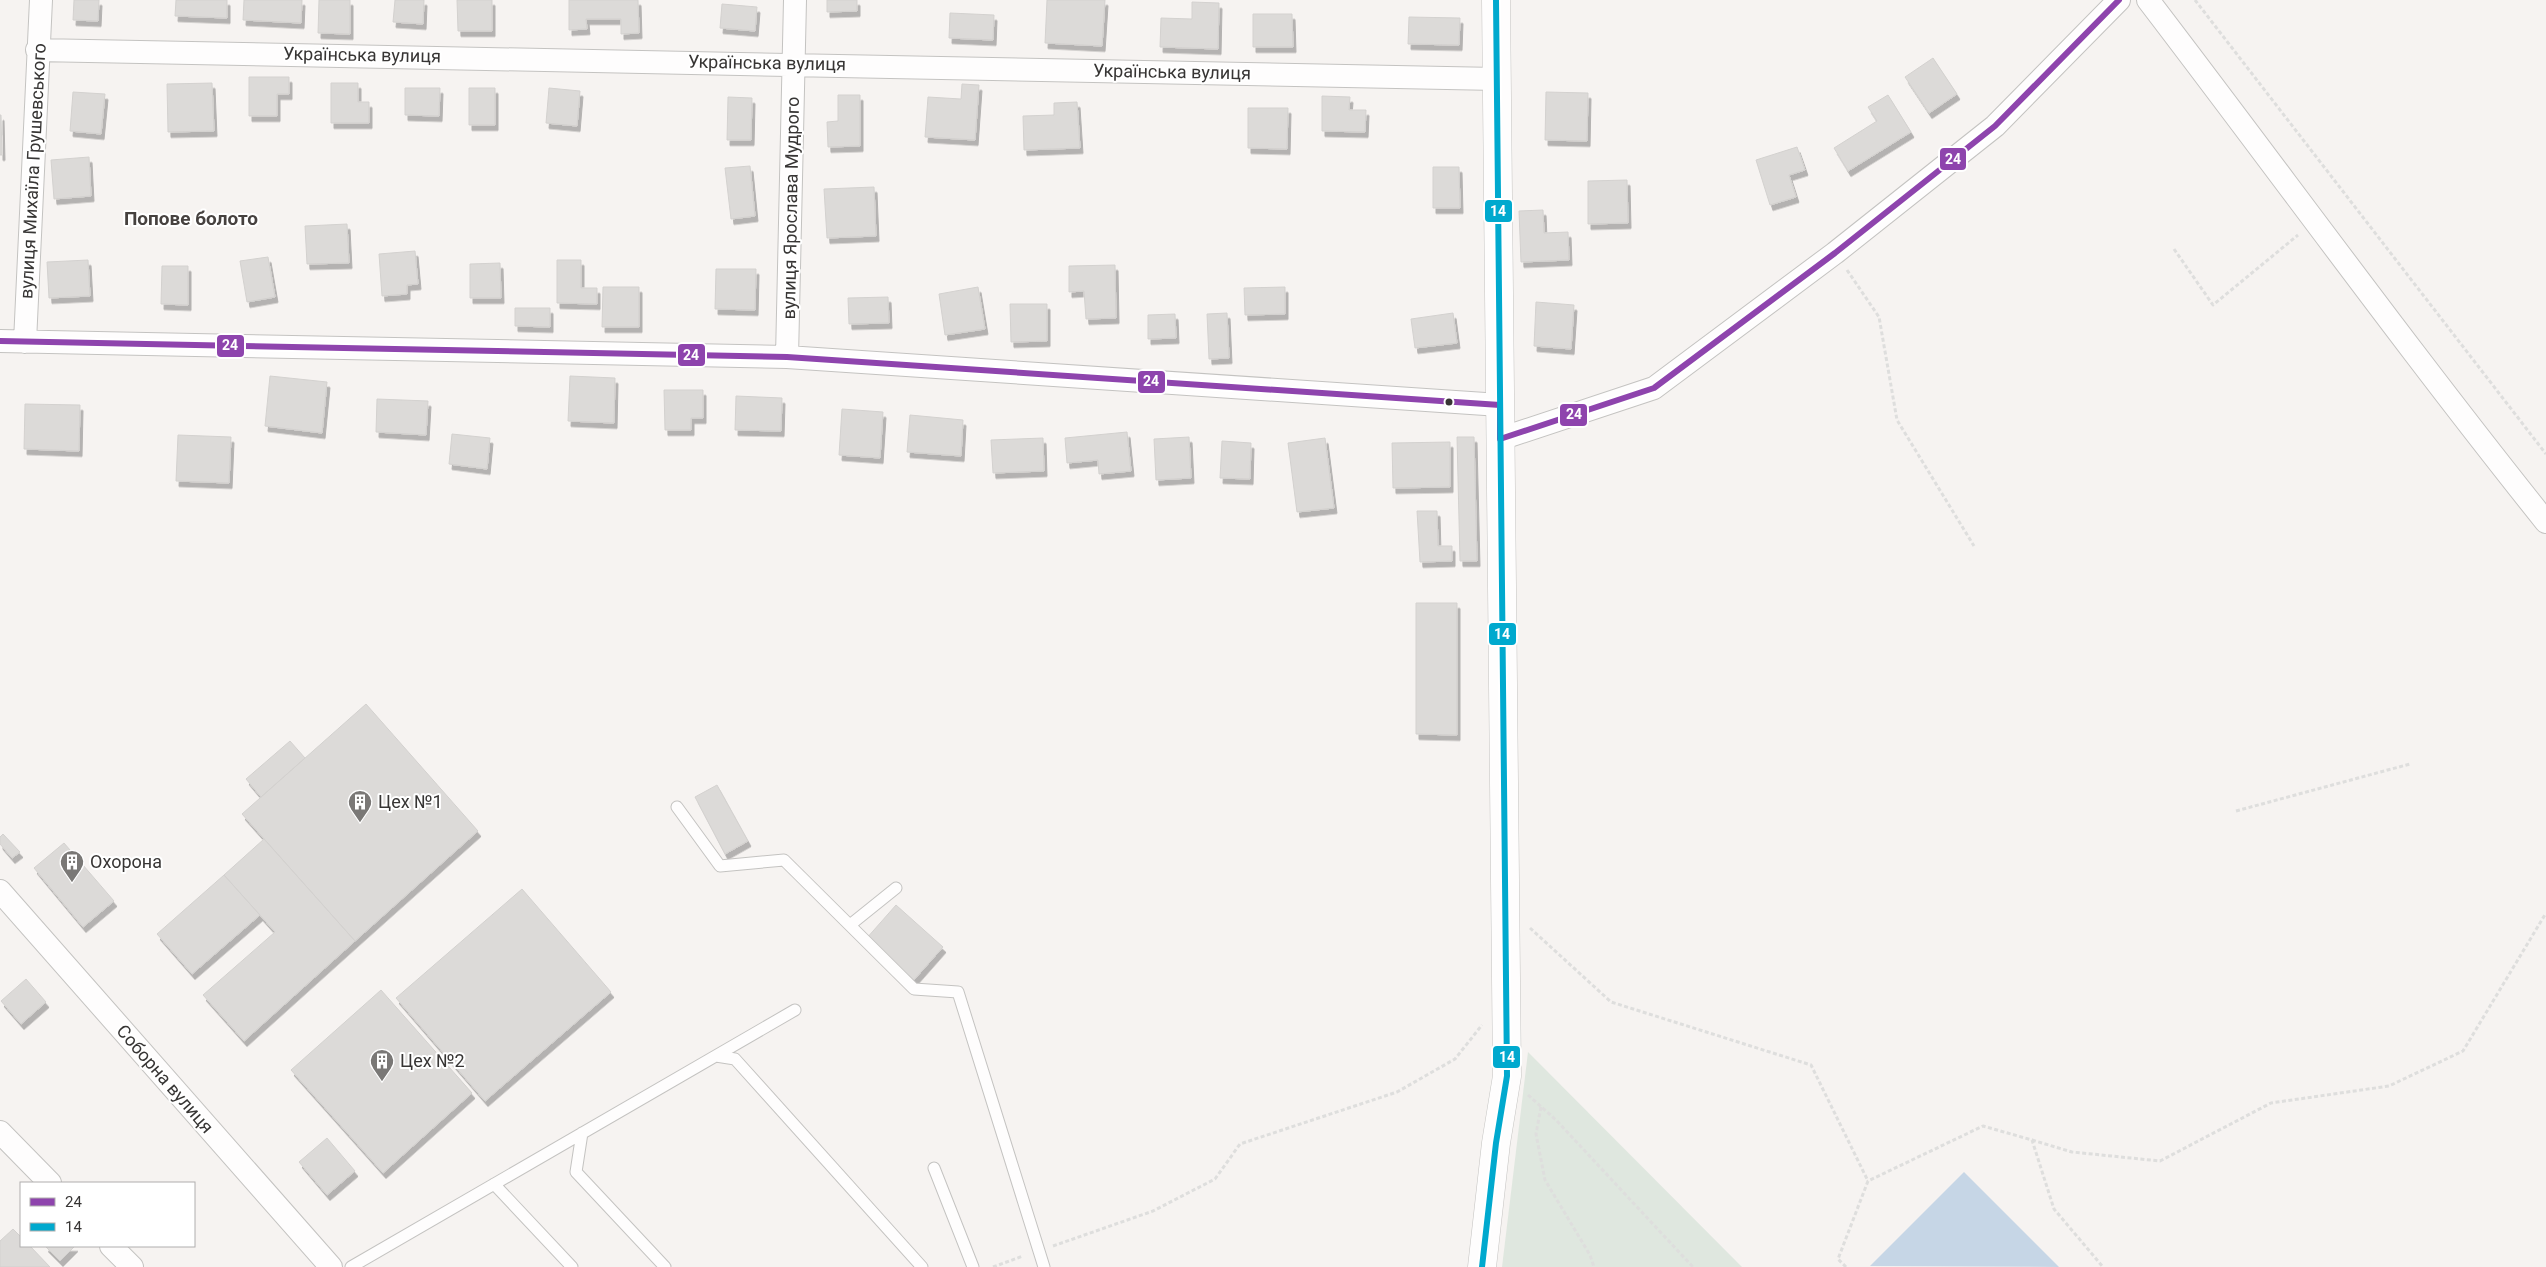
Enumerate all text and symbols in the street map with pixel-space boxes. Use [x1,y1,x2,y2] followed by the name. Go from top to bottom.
[15,43,50,299] street label: вулиця Михаїла Грушевського
[283,43,441,66] street label: Українська вулиця
[688,51,846,74] street label: Українська вулиця
[1093,60,1251,83] street label: Українська вулиця
[778,96,803,320] street label: вулиця Ярослава Мудрого
[1939,147,1967,171] line badge: 24
[1945,151,1961,167] text: 24
[1484,199,1513,223] line badge: 14
[1490,203,1506,219] text: 14
[124,207,258,230] district label: Попове болото
[216,334,245,358] line badge: 24
[222,337,238,353] text: 24
[677,343,706,367] line badge: 24
[683,347,699,363] text: 24
[1137,370,1166,394] line badge: 24
[1143,373,1159,389] text: 24
[1444,397,1454,407] unlabelled marker
[1559,403,1588,427] line badge: 24
[1566,406,1582,422] text: 24
[1488,622,1517,646] line badge: 14
[1494,626,1510,642] text: 14
[347,789,373,823] building icon: Цех №1
[378,791,443,812] place label: Цех №1
[59,849,85,883] building icon: Охорона
[90,851,162,872] place label: Охорона
[113,1020,218,1137] street label: Соборна вулиця
[1492,1045,1521,1069] line badge: 14
[369,1048,395,1082] building icon: Цех №2
[1499,1049,1515,1065] text: 14
[400,1050,465,1071] place label: Цех №2
[20,1182,195,1247] legend
[65,1193,82,1211] text: 24
[65,1218,82,1236] text: 14

